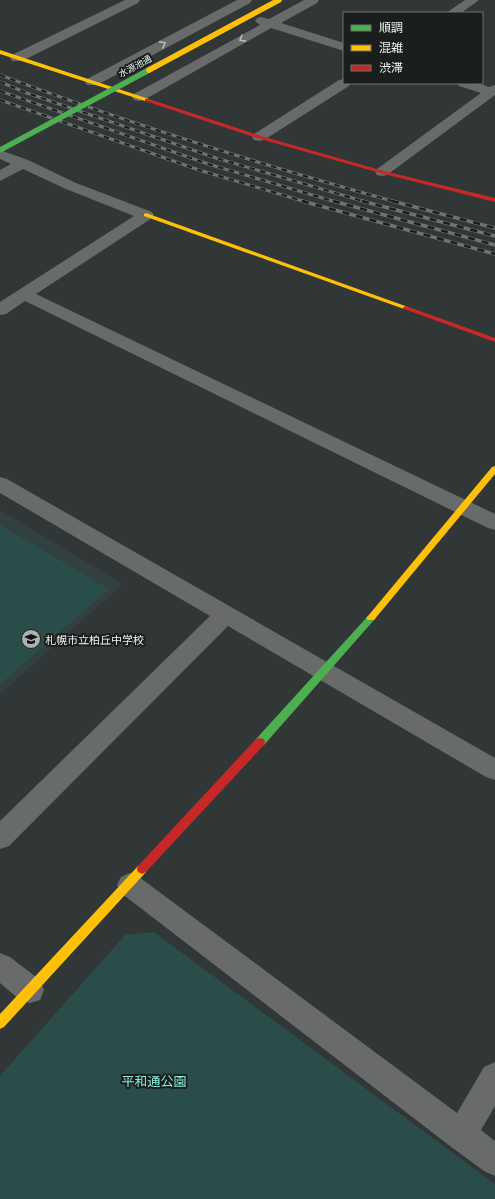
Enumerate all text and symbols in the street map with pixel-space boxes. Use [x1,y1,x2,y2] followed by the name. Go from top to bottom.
[343,12,483,84] legend
[379,20,403,35] text: 順調
[239,35,246,42] one-way arrow
[379,40,403,55] text: 混雑
[159,41,167,48] one-way arrow
[117,53,153,79] street label: 水源池通
[379,60,403,75] text: 渋滞
[20,628,42,650] school or university icon: 札幌市立柏丘中学校
[45,633,144,646] place label: 札幌市立柏丘中学校
[121,1073,187,1089] park label: 平和通公園

